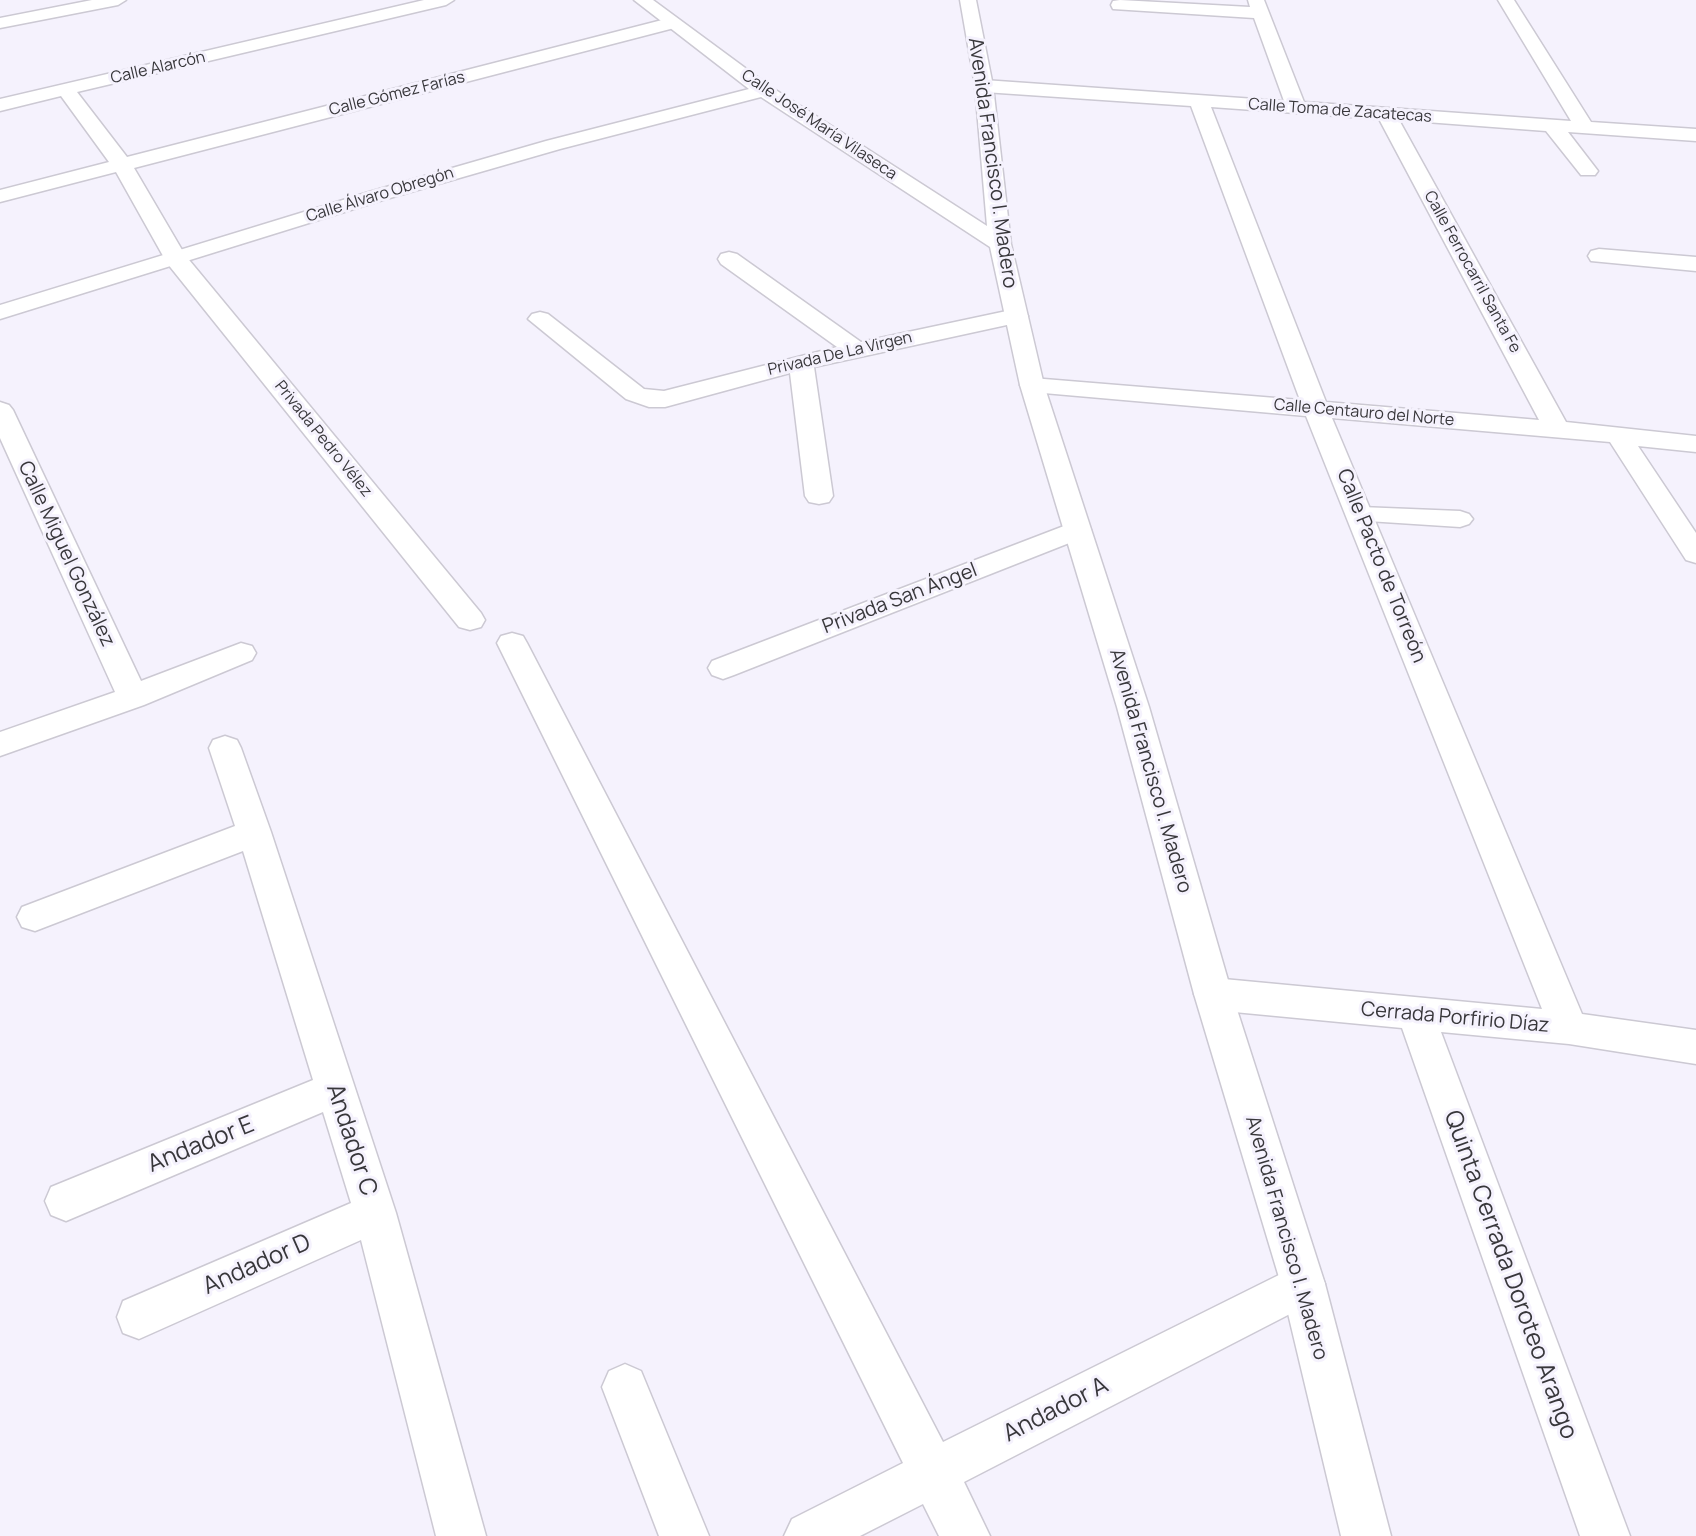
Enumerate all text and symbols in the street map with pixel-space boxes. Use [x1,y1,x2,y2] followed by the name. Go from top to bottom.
[963,36,1021,290] street label: Avenida Francisco I. Madero
[109,48,207,88] street label: Calle Alarcón
[738,66,900,184] street label: Calle José María Vilaseca
[327,68,467,120] street label: Calle Gómez Farías
[1248,95,1432,127] street label: Calle Toma de Zacatecas
[304,163,456,227] street label: Calle Álvaro Obregón
[1419,188,1525,356] street label: Calle Ferrocarril Santa Fe
[766,328,914,380] street label: Privada De La Virgen
[270,377,376,501] street label: Privada Pedro Vélez
[1273,396,1455,430] street label: Calle Centauro del Norte
[12,457,120,651] street label: Calle Miguel González
[1331,466,1431,666] street label: Calle Pacto de Torreón
[819,558,981,640] street label: Privada San Ángel
[1104,646,1196,896] street label: Avenida Francisco I. Madero
[1360,998,1550,1038] street label: Cerrada Porfirio Díaz
[319,1080,383,1200] street label: Andador C
[1437,1107,1583,1443] street label: Quinta Cerrada Doroteo Arango
[143,1111,259,1179] street label: Andador E
[1240,1113,1332,1363] street label: Avenida Francisco I. Madero
[199,1228,315,1302] street label: Andador D
[999,1371,1113,1449] street label: Andador A

